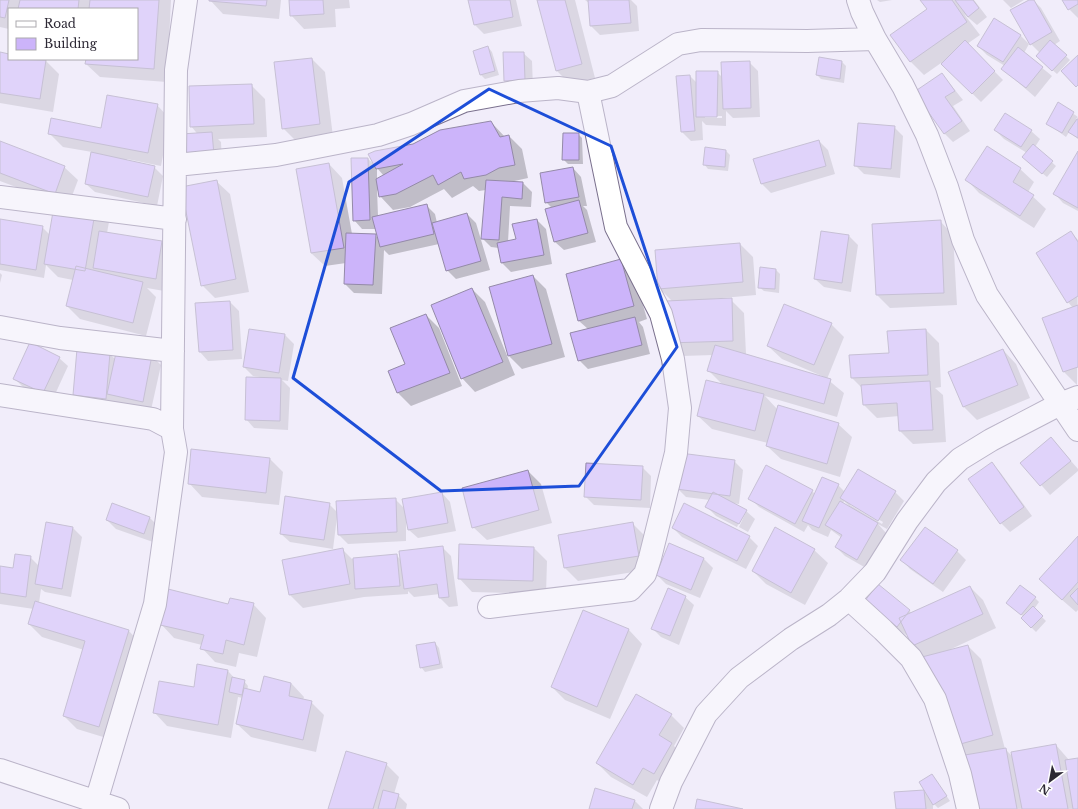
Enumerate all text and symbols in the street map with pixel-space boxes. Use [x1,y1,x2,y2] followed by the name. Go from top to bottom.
[8,8,138,60] legend
[44,16,76,31] text: Road
[44,36,98,51] text: Building
[1030,761,1070,801] north arrow
[1036,780,1053,798] text: N

